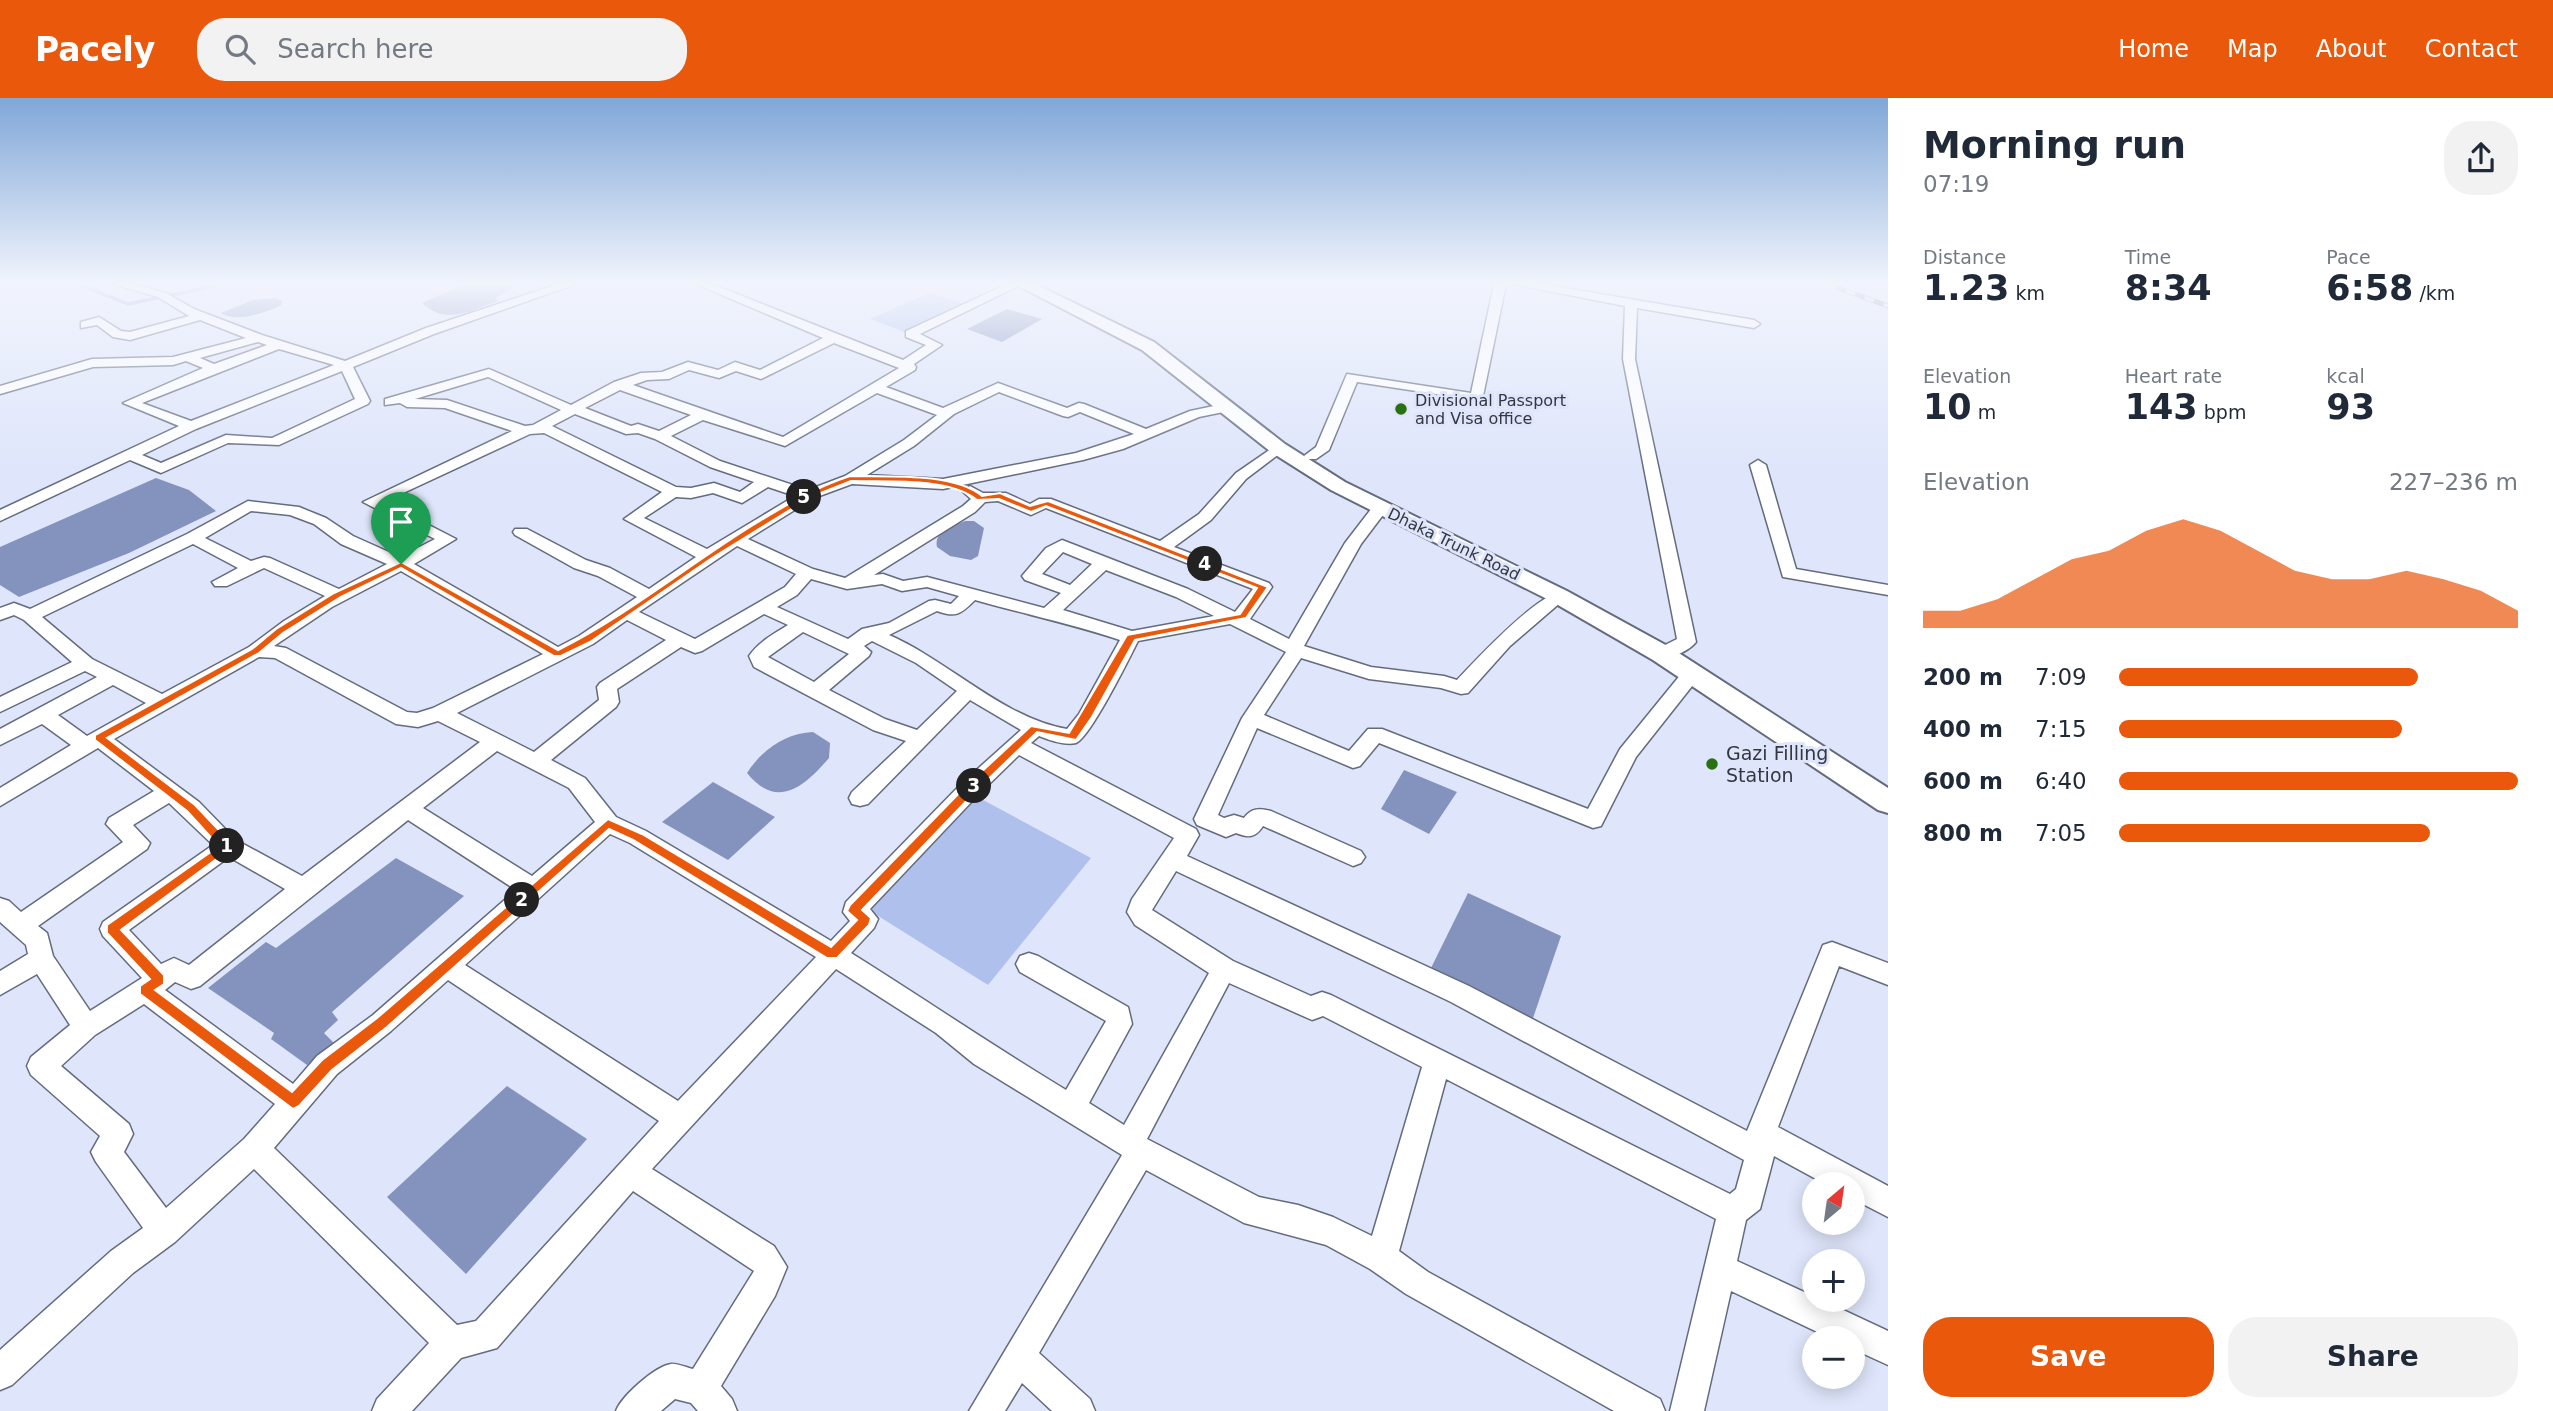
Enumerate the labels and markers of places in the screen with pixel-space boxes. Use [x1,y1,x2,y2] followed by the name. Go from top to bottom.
[1415,391,1566,428] place label: Divisional Passport and Visa office
[1393,401,1409,417] marker: Divisional Passport and Visa office
[786,480,822,514] pin: 5
[371,492,431,564] pin
[1188,546,1222,582] pin: 4
[1726,742,1828,786] place label: Gazi Filling Station
[1704,756,1720,772] marker: Gazi Filling Station
[956,768,992,804] pin: 3
[210,828,244,864] pin: 1
[504,882,540,918] pin: 2

